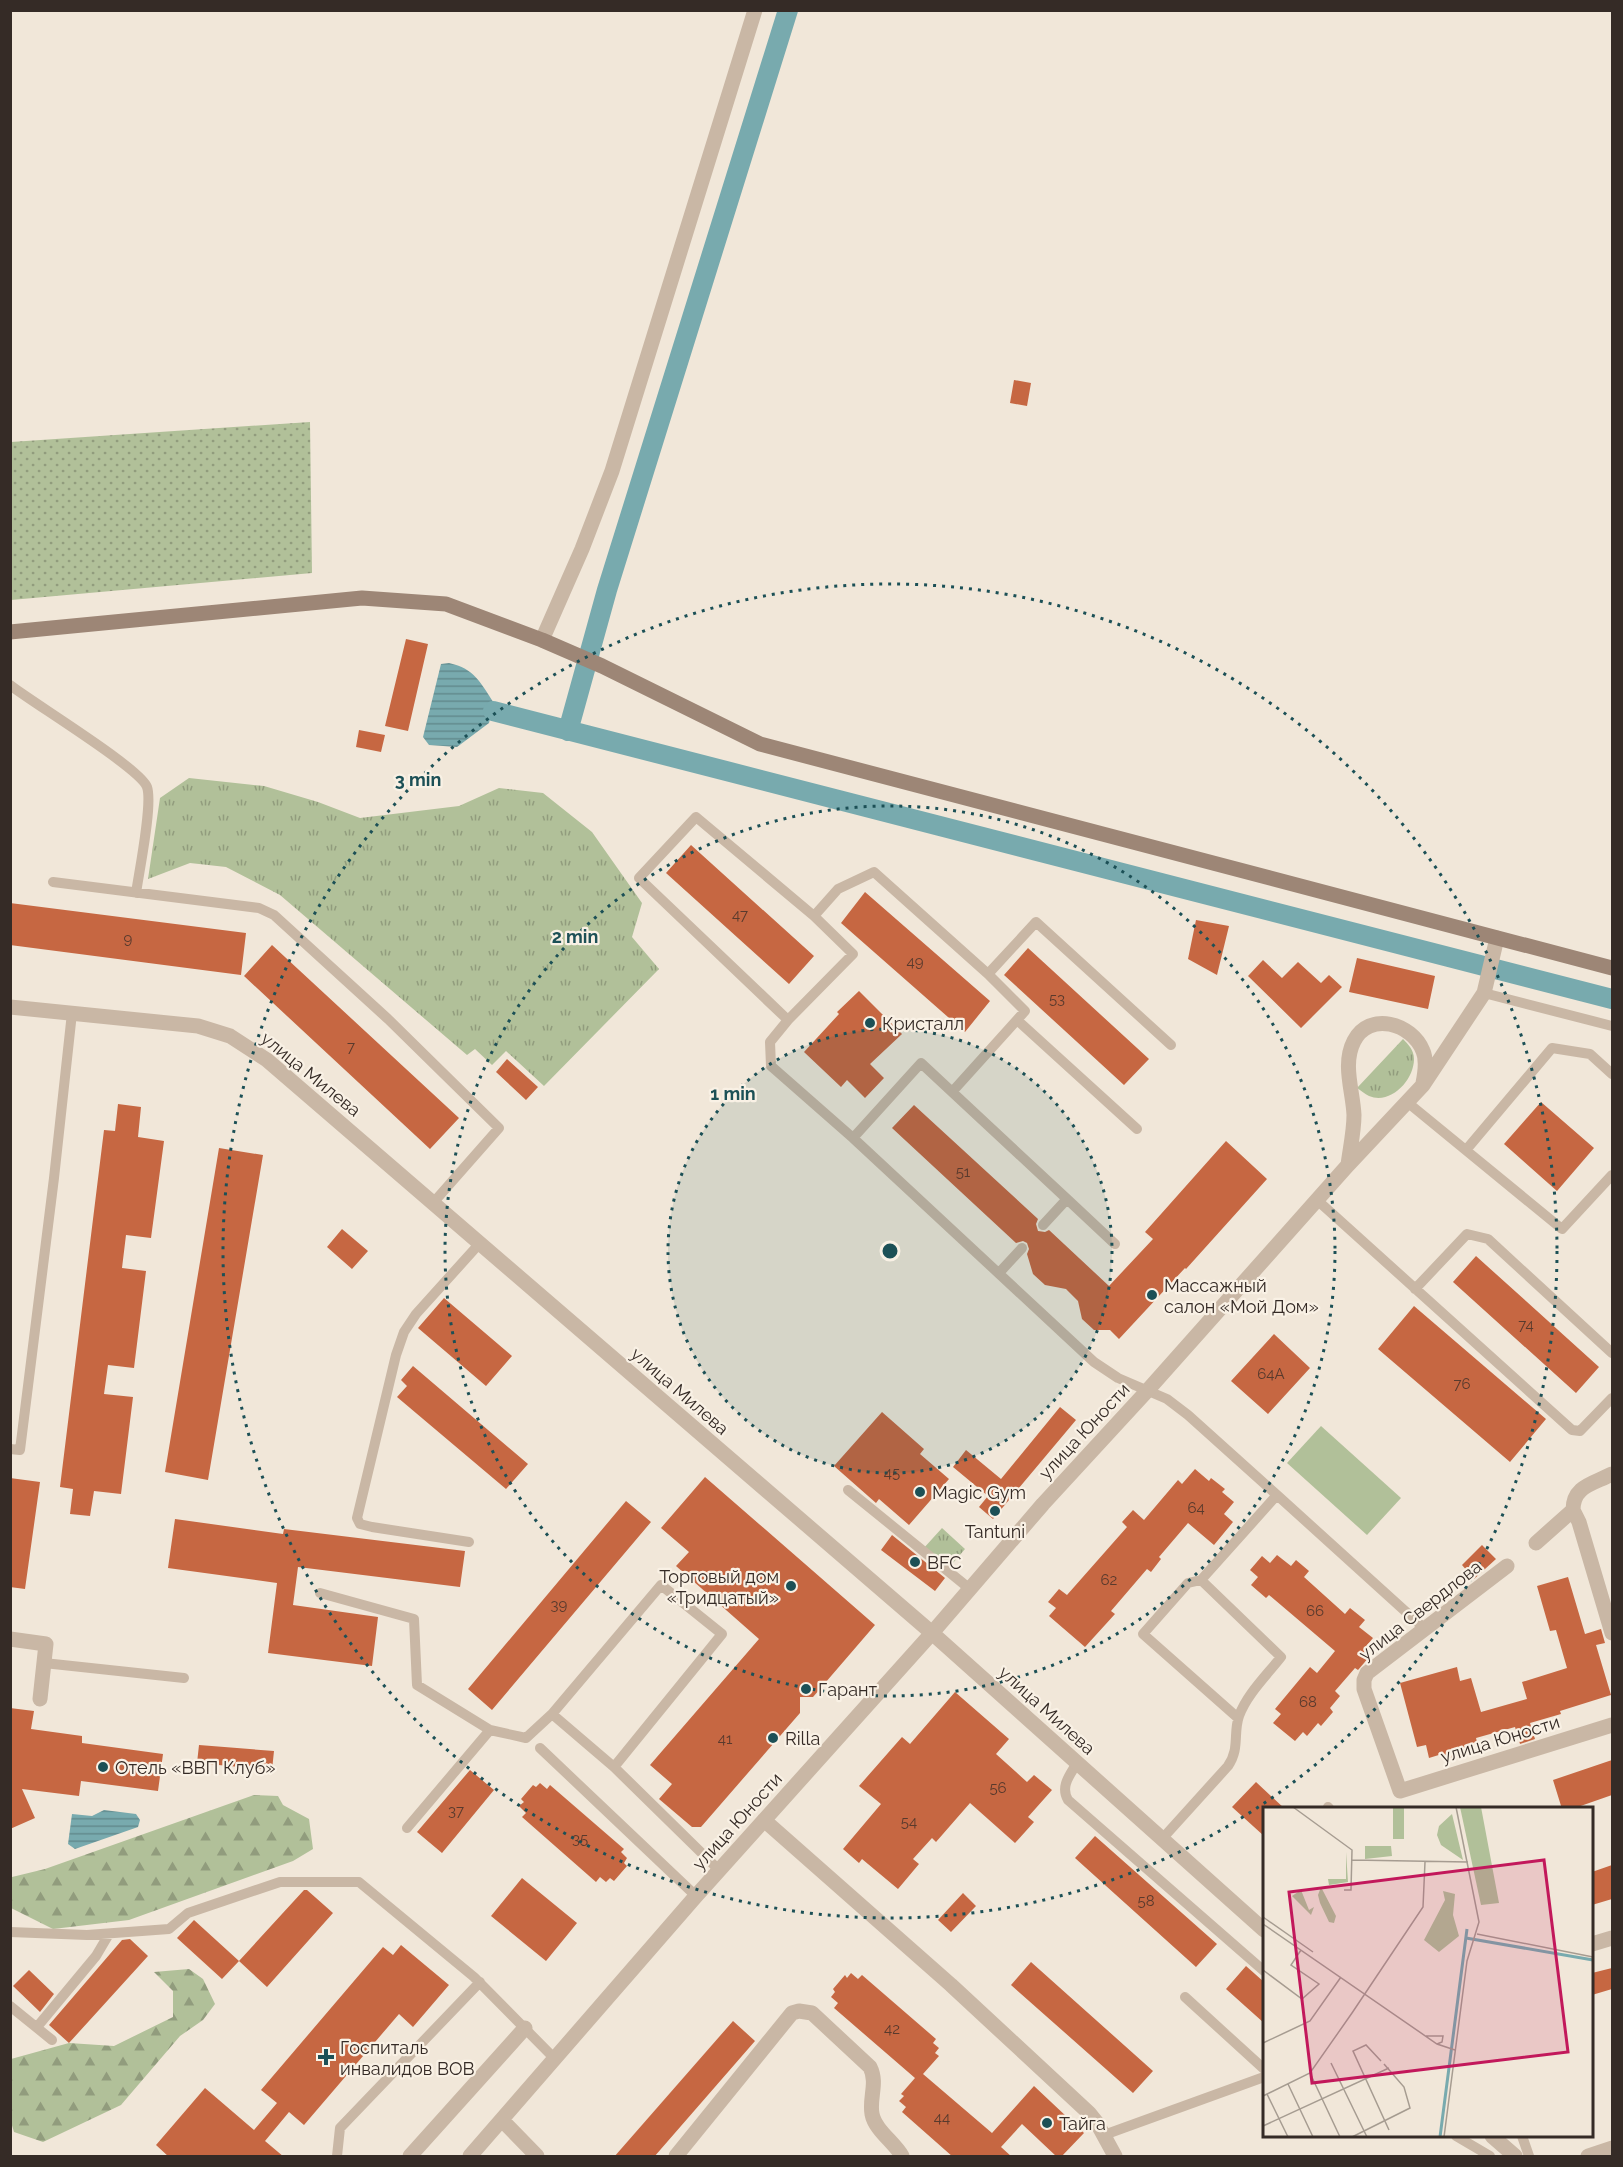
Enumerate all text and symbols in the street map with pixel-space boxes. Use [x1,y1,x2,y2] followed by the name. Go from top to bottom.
[395,769,441,790] text: 3 min
[732,906,748,924] house number: 47
[552,926,598,947] text: 2 min
[124,930,133,948] house number: 9
[907,953,924,971] house number: 49
[1049,990,1065,1008] house number: 53
[882,1013,964,1034] place label: Кристалл
[863,1016,877,1030] marker: Кристалл
[257,1027,365,1121] street label: улица Милева
[347,1038,355,1056] house number: 7
[710,1083,756,1104] text: 1 min
[956,1163,971,1181] house number: 51
[880,1241,900,1261] centre of rings
[1164,1275,1319,1317] place label: Массажный салон «Мой Дом»
[1145,1288,1159,1302] marker: Массажный салон «Мой Дом»
[1518,1316,1534,1334] house number: 74
[627,1343,733,1439] street label: улица Милева
[1257,1365,1285,1383] house number: 64А
[1453,1375,1471,1393] house number: 76
[1034,1379,1134,1483] street label: улица Юности
[884,1464,900,1482] house number: 45
[932,1482,1026,1503] place label: Magic Gym
[913,1485,927,1499] marker: Magic Gym
[1187,1499,1205,1517] house number: 64
[988,1504,1002,1518] marker: Tantuni
[965,1521,1025,1542] place label: Tantuni
[927,1552,962,1573] place label: BFC
[908,1555,922,1569] marker: BFC
[1354,1556,1486,1664] street label: улица Свердлова
[659,1566,779,1608] place label: Торговый дом «Тридцатый»
[1101,1571,1118,1589] house number: 62
[784,1579,798,1593] marker: Торговый дом «Тридцатый»
[551,1596,568,1614] house number: 39
[1306,1602,1324,1620] house number: 66
[995,1661,1099,1759] street label: улица Милева
[818,1679,878,1700] place label: Гарант
[799,1682,813,1696] marker: Гарант
[1299,1693,1317,1711] house number: 68
[1438,1711,1562,1767] street label: улица Юности
[785,1728,820,1749] place label: Rilla
[718,1730,733,1748] house number: 41
[766,1731,780,1745] marker: Rilla
[115,1757,276,1778] place label: Отель «ВВП Клуб»
[96,1760,110,1774] marker: Отель «ВВП Клуб»
[688,1768,786,1874] street label: улица Юности
[989,1779,1007,1797] house number: 56
[448,1802,464,1820] house number: 37
[1263,1807,1593,2137] inset map
[901,1813,917,1831] house number: 54
[572,1830,588,1848] house number: 35
[1137,1892,1155,1910] house number: 58
[884,2020,900,2038] house number: 42
[340,2037,474,2079] place label: Госпиталь инвалидов ВОВ
[317,2048,335,2066] marker: Госпиталь инвалидов ВОВ
[934,2109,950,2127] house number: 44
[1059,2113,1106,2134] place label: Тайга
[1040,2116,1054,2130] marker: Тайга

